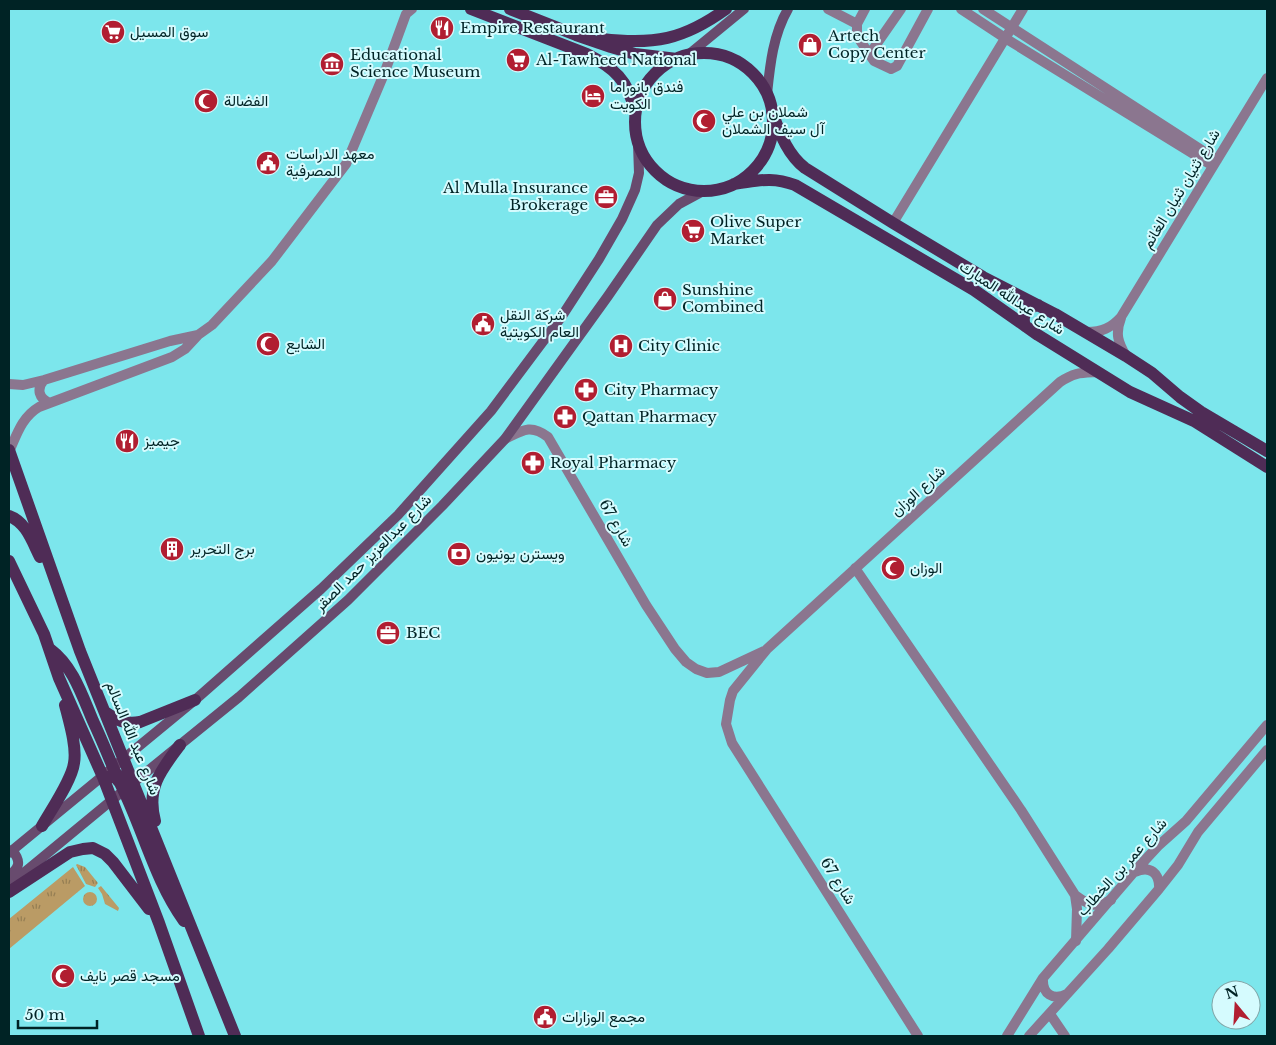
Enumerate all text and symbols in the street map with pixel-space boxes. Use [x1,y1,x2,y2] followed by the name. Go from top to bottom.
[429,15,455,41] restaurant icon: Empire Restaurant
[460,18,605,37] place label: Empire Restaurant
[100,19,126,45] supermarket icon: سوق المسيل
[130,22,208,41] place label: سوق المسيل
[827,26,926,62] place label: Artech Copy Center
[797,32,823,58] shop icon: Artech Copy Center
[350,45,480,81] place label: Educational Science Museum
[505,47,531,73] supermarket icon: Al-Tawheed National
[535,50,697,69] place label: Al-Tawheed National
[319,51,345,77] museum icon: Educational Science Museum
[610,77,684,113] place label: فندق بانوراما الكويت
[580,83,606,109] hotel icon: فندق بانوراما الكويت
[193,88,219,114] mosque icon: الفضالة
[224,91,268,110] place label: الفضالة
[722,102,826,138] place label: شملان بن علي آل سيف الشملان
[691,108,717,134] mosque icon: شملان بن علي آل سيف الشملان
[1137,125,1226,253] street label: شارع ثنيان ثنيان الغانم
[286,144,375,180] place label: معهد الدراسات المصرفية
[255,150,281,176] public building icon: معهد الدراسات المصرفية
[442,178,588,214] place label: Al Mulla Insurance Brokerage
[593,184,619,210] office icon: Al Mulla Insurance Brokerage
[710,212,802,248] place label: Olive Super Market
[680,218,706,244] supermarket icon: Olive Super Market
[955,257,1069,340] street label: شارع عبدالله المبارك
[682,280,764,316] place label: Sunshine Combined
[652,286,678,312] shop icon: Sunshine Combined
[500,305,579,342] place label: شركة النقل العام الكويتية
[470,311,496,337] public building icon: شركة النقل العام الكويتية
[255,331,281,357] mosque icon: الشايع
[608,333,634,359] hospital icon: City Clinic
[286,334,325,355] place label: الشايع
[638,336,720,355] place label: City Clinic
[573,377,599,403] pharmacy icon: City Pharmacy
[604,380,719,399] place label: City Pharmacy
[552,404,578,430] pharmacy icon: Qattan Pharmacy
[582,407,717,426] place label: Qattan Pharmacy
[114,428,140,454] restaurant icon: جيميز
[143,431,180,450] place label: جيميز
[520,450,546,476] pharmacy icon: Royal Pharmacy
[550,453,677,472] place label: Royal Pharmacy
[887,461,950,521] street label: شارع الوزان
[309,490,437,617] street label: شارع عبدالعزيز حمد الصقر
[594,496,638,551] street label: شارع 67
[159,536,185,562] building icon: برج التحرير
[189,539,255,560] place label: برج التحرير
[446,541,472,567] bank icon: ويسترن يونيون
[476,544,565,563] place label: ويسترن يونيون
[880,555,906,581] mosque icon: الوزان
[910,558,942,577] place label: الوزان
[375,620,401,646] office icon: BEC
[406,623,440,642] place label: BEC
[100,678,165,798] street label: شارع عبد الله السالم
[1073,813,1172,921] street label: شارع عمر بن الخطاب
[815,854,860,909] street label: شارع 67
[50,963,76,989] mosque icon: مسجد قصر نايف
[80,966,180,985] place label: مسجد قصر نايف
[1211,980,1261,1030] north arrow
[1223,982,1241,1003] text: N
[18,998,96,1030] scale bar
[532,1004,558,1030] public building icon: مجمع الوزارات
[25,1005,65,1024] text: 50 m
[562,1007,645,1028] place label: مجمع الوزارات

